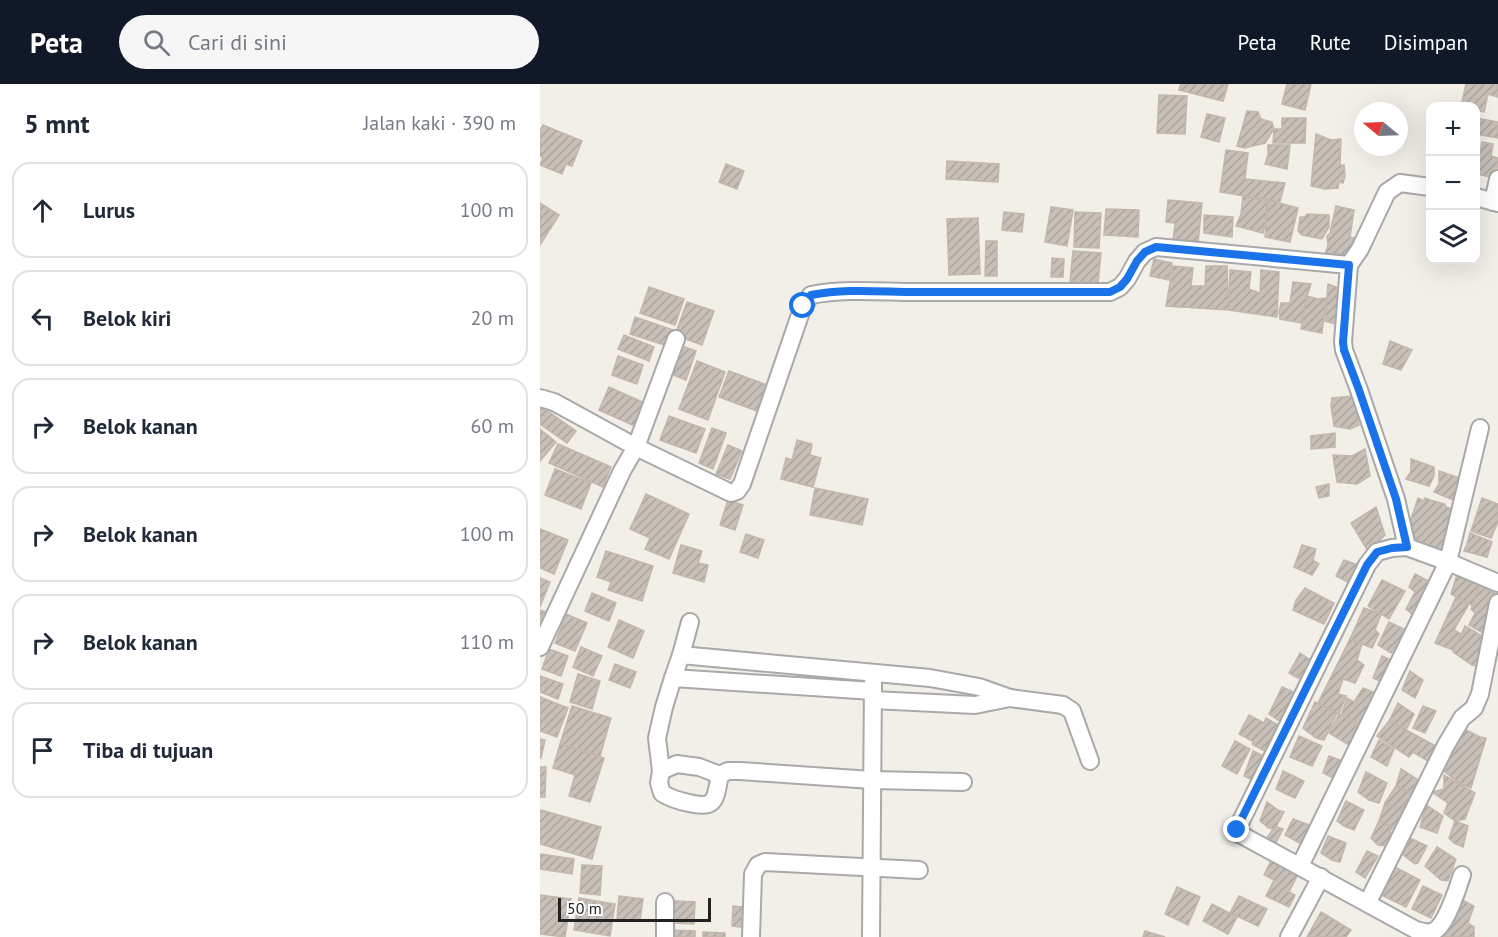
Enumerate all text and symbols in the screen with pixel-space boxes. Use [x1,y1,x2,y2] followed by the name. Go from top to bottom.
[119,15,539,69] search box
[30,24,83,61] text: Peta
[140,26,173,59] icon: search
[188,28,287,56] text: Cari di sini
[1237,29,1277,56] text: Peta
[1310,29,1351,56] text: Rute
[1384,29,1468,56] text: Disimpan
[1354,102,1408,156] north arrow
[1426,102,1480,264] map controls
[1426,102,1480,156] button: +
[24,107,90,140] text: 5 mnt
[363,110,516,136] text: Jalan kaki · 390 m
[1426,156,1480,210] button: −
[26,194,59,227] icon: ahead
[83,196,135,224] text: Lurus
[460,197,514,223] text: 100 m
[1426,210,1480,264] button: layers
[789,292,815,318] route start
[26,302,59,335] icon: left
[83,304,172,332] text: Belok kiri
[471,305,514,331] text: 20 m
[26,410,59,443] icon: right
[83,412,198,440] text: Belok kanan
[471,413,514,439] text: 60 m
[26,518,59,551] icon: right
[83,520,198,548] text: Belok kanan
[460,521,514,547] text: 100 m
[26,626,59,659] icon: right
[83,628,198,656] text: Belok kanan
[460,629,514,655] text: 110 m
[26,734,59,767] icon: arrive
[83,736,213,764] text: Tiba di tujuan
[1223,816,1249,842] route end
[558,895,711,922] scale bar
[567,898,602,918] text: 50 m

